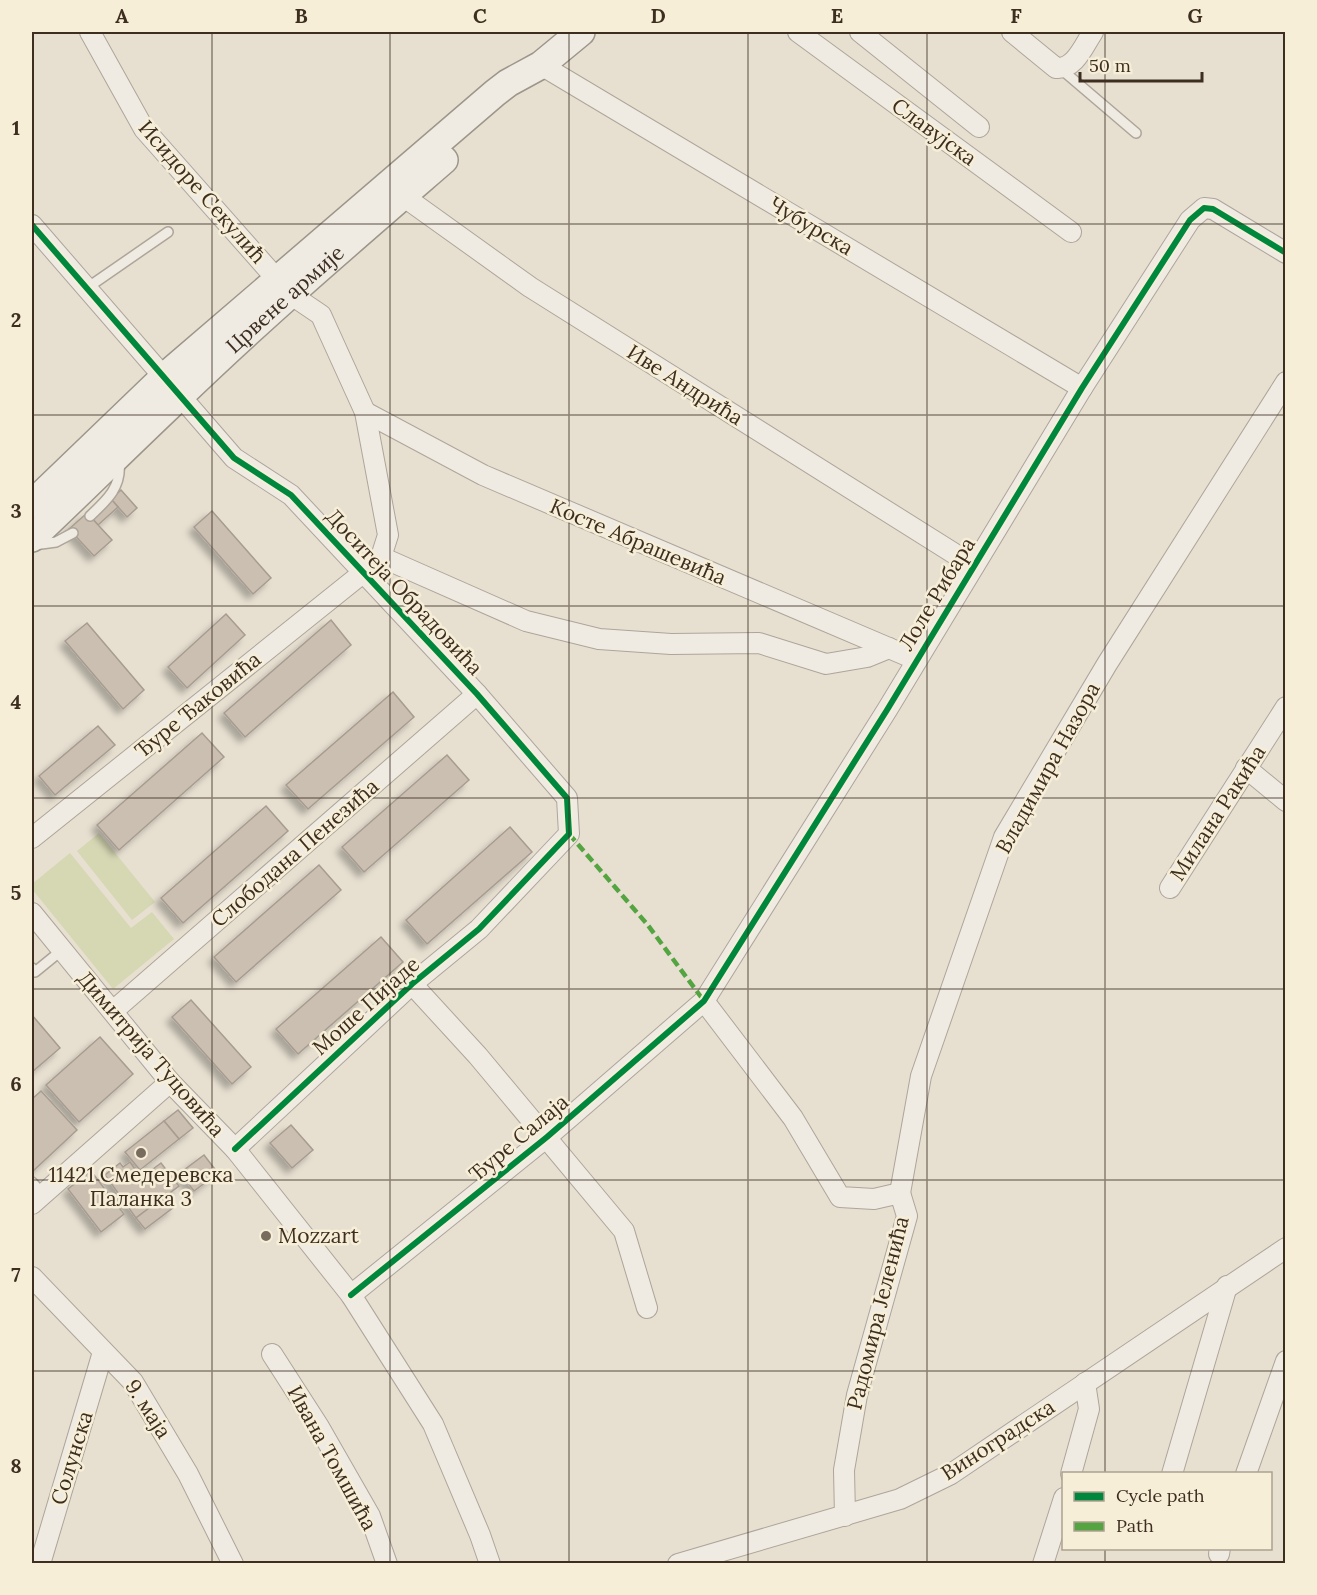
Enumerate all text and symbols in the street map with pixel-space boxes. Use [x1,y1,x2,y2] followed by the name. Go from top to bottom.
[115,3,129,28] text: A
[294,3,308,28] text: B
[473,3,487,28] text: C
[650,3,666,28] text: D
[831,3,843,28] text: E
[1010,3,1022,28] text: F
[1187,3,1203,28] text: G
[1080,45,1202,83] scale bar
[1089,54,1131,77] text: 50 m
[886,92,982,172] street label: Славујска
[133,114,272,269] street label: Исидоре Секулић
[12,115,20,140] text: 1
[764,190,858,261] street label: Чубурска
[220,239,349,359] street label: Црвене армије
[11,307,21,332] text: 2
[622,338,749,431] street label: Иве Андрића
[546,492,731,591] street label: Косте Абрашевића
[10,498,22,523] text: 3
[320,503,489,681] street label: Доситеја Обрадовића
[892,532,981,655] street label: Лоле Рибара
[129,645,266,764] street label: Ђуре Ђаковића
[989,677,1106,858] street label: Владимира Назора
[11,689,22,714] text: 4
[1164,740,1272,886] street label: Милана Ракића
[205,772,384,933] street label: Слободана Пенезића
[11,880,22,905] text: 5
[306,950,425,1061] street label: Моше Пијаде
[72,965,231,1142] street label: Димитрија Туцовића
[10,1071,22,1096] text: 6
[463,1088,574,1187] street label: Ђуре Салаја
[134,1146,148,1160] marker: 11421 Смедеревска Паланка 3
[49,1161,233,1212] place label: 11421 Смедеревска Паланка 3
[840,1213,915,1412] street label: Радомира Јеленића
[278,1222,360,1249] place label: Mozzart
[259,1229,273,1243] marker: Mozzart
[11,1262,21,1287] text: 7
[119,1374,178,1444] street label: 9. маја
[281,1380,384,1535] street label: Ивана Томшића
[936,1393,1060,1486] street label: Виноградска
[44,1408,99,1508] street label: Солунска
[10,1453,22,1478] text: 8
[1062,1472,1272,1550] legend
[1116,1484,1205,1507] text: Cycle path
[1116,1514,1154,1537] text: Path

